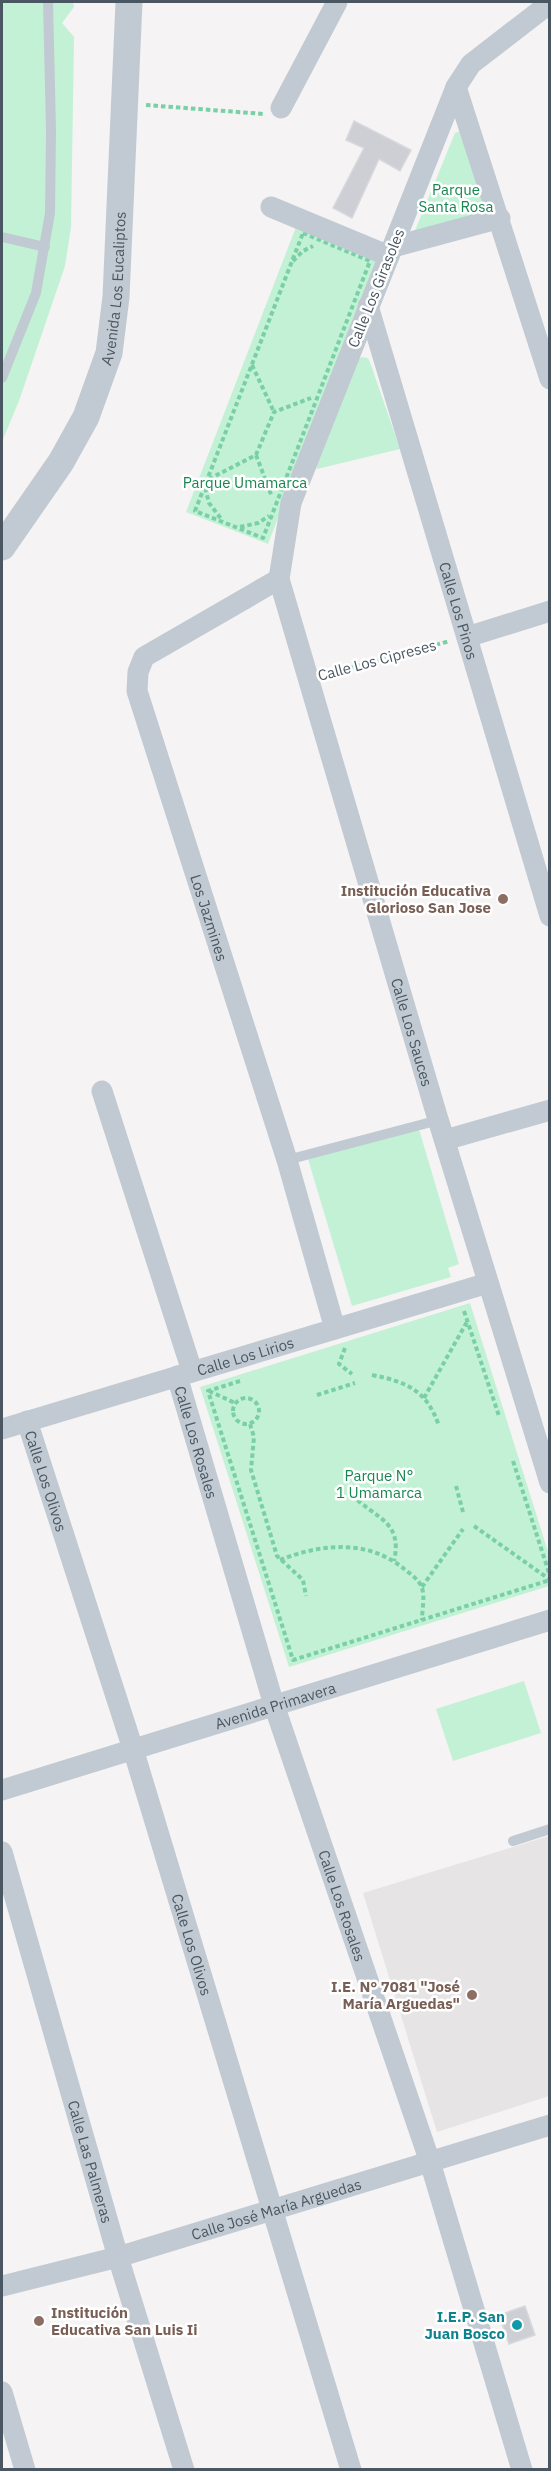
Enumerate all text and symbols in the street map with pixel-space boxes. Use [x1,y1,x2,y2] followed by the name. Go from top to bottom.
[418,180,494,216] park label: Parque Santa Rosa
[96,211,129,368] street label: Avenida Los Eucaliptos
[343,226,409,350] street label: Calle Los Girasoles
[183,473,307,492] park label: Parque Umamarca
[435,560,482,662] street label: Calle Los Pinos
[316,635,438,685] street label: Calle Los Cipreses
[187,872,232,963] street label: Los Jazmines
[341,881,491,917] place label: Institución Educativa Glorioso San Jose
[496,892,510,906] marker: Institución Educativa Glorioso San Jose
[387,976,437,1089] street label: Calle Los Sauces
[195,1332,296,1379] street label: Calle Los Lirios
[171,1384,222,1501] street label: Calle Los Rosales
[21,1428,72,1534] street label: Calle Los Olivos
[336,1466,422,1502] park label: Parque N° 1 Umamarca
[212,1678,338,1733] street label: Avenida Primavera
[315,1847,370,1964] street label: Calle Los Rosales
[168,1891,216,1998] street label: Calle Los Olivos
[331,1977,460,2013] place label: I.E. N° 7081 "José María Arguedas"
[465,1988,479,2002] marker: I.E. N° 7081 "José María Arguedas"
[64,2098,117,2225] street label: Calle Las Palmeras
[189,2174,364,2244] street label: Calle José María Arguedas
[51,2303,198,2339] place label: Institución Educativa San Luis Ii
[424,2307,505,2343] place label: I.E.P. San Juan Bosco
[32,2314,46,2328] marker: Institución Educativa San Luis Ii
[510,2318,524,2332] marker: I.E.P. San Juan Bosco

